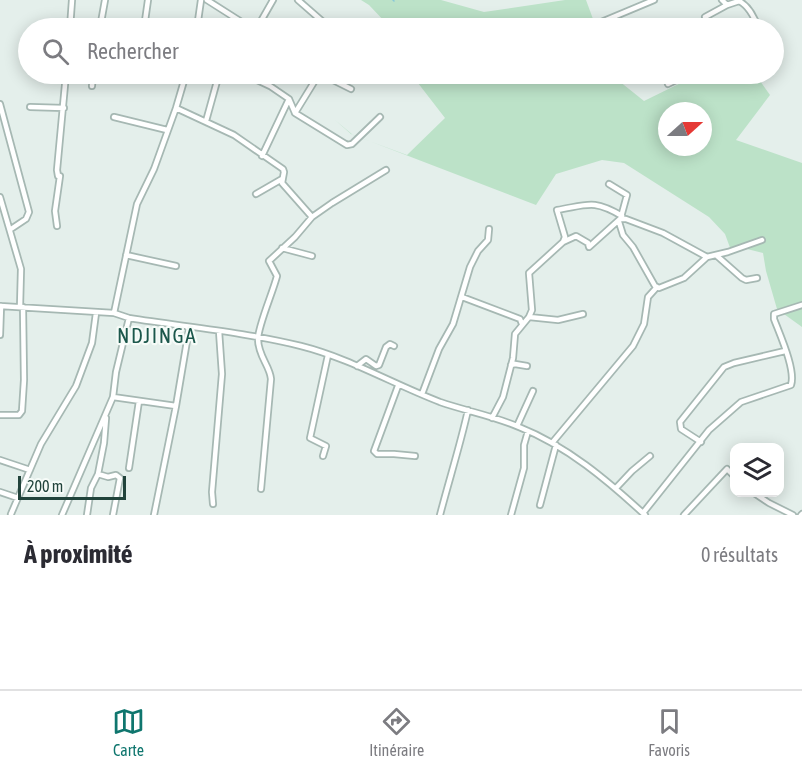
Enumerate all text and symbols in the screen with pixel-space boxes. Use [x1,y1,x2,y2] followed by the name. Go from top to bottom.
[18,18,784,84] search box
[39,35,72,68] icon: search
[87,38,178,64] text: Rechercher
[658,102,712,156] north arrow
[117,323,197,347] district label: NDJINGA
[730,443,784,497] map controls
[730,443,784,497] button: layers
[18,473,126,501] scale bar
[27,477,63,495] text: 200 m
[24,539,132,569] text: À proximité
[701,543,778,566] text: 0 résultats
[112,705,145,759] tab: Carte
[369,705,424,759] tab: Itinéraire
[648,705,690,759] tab: Favoris

